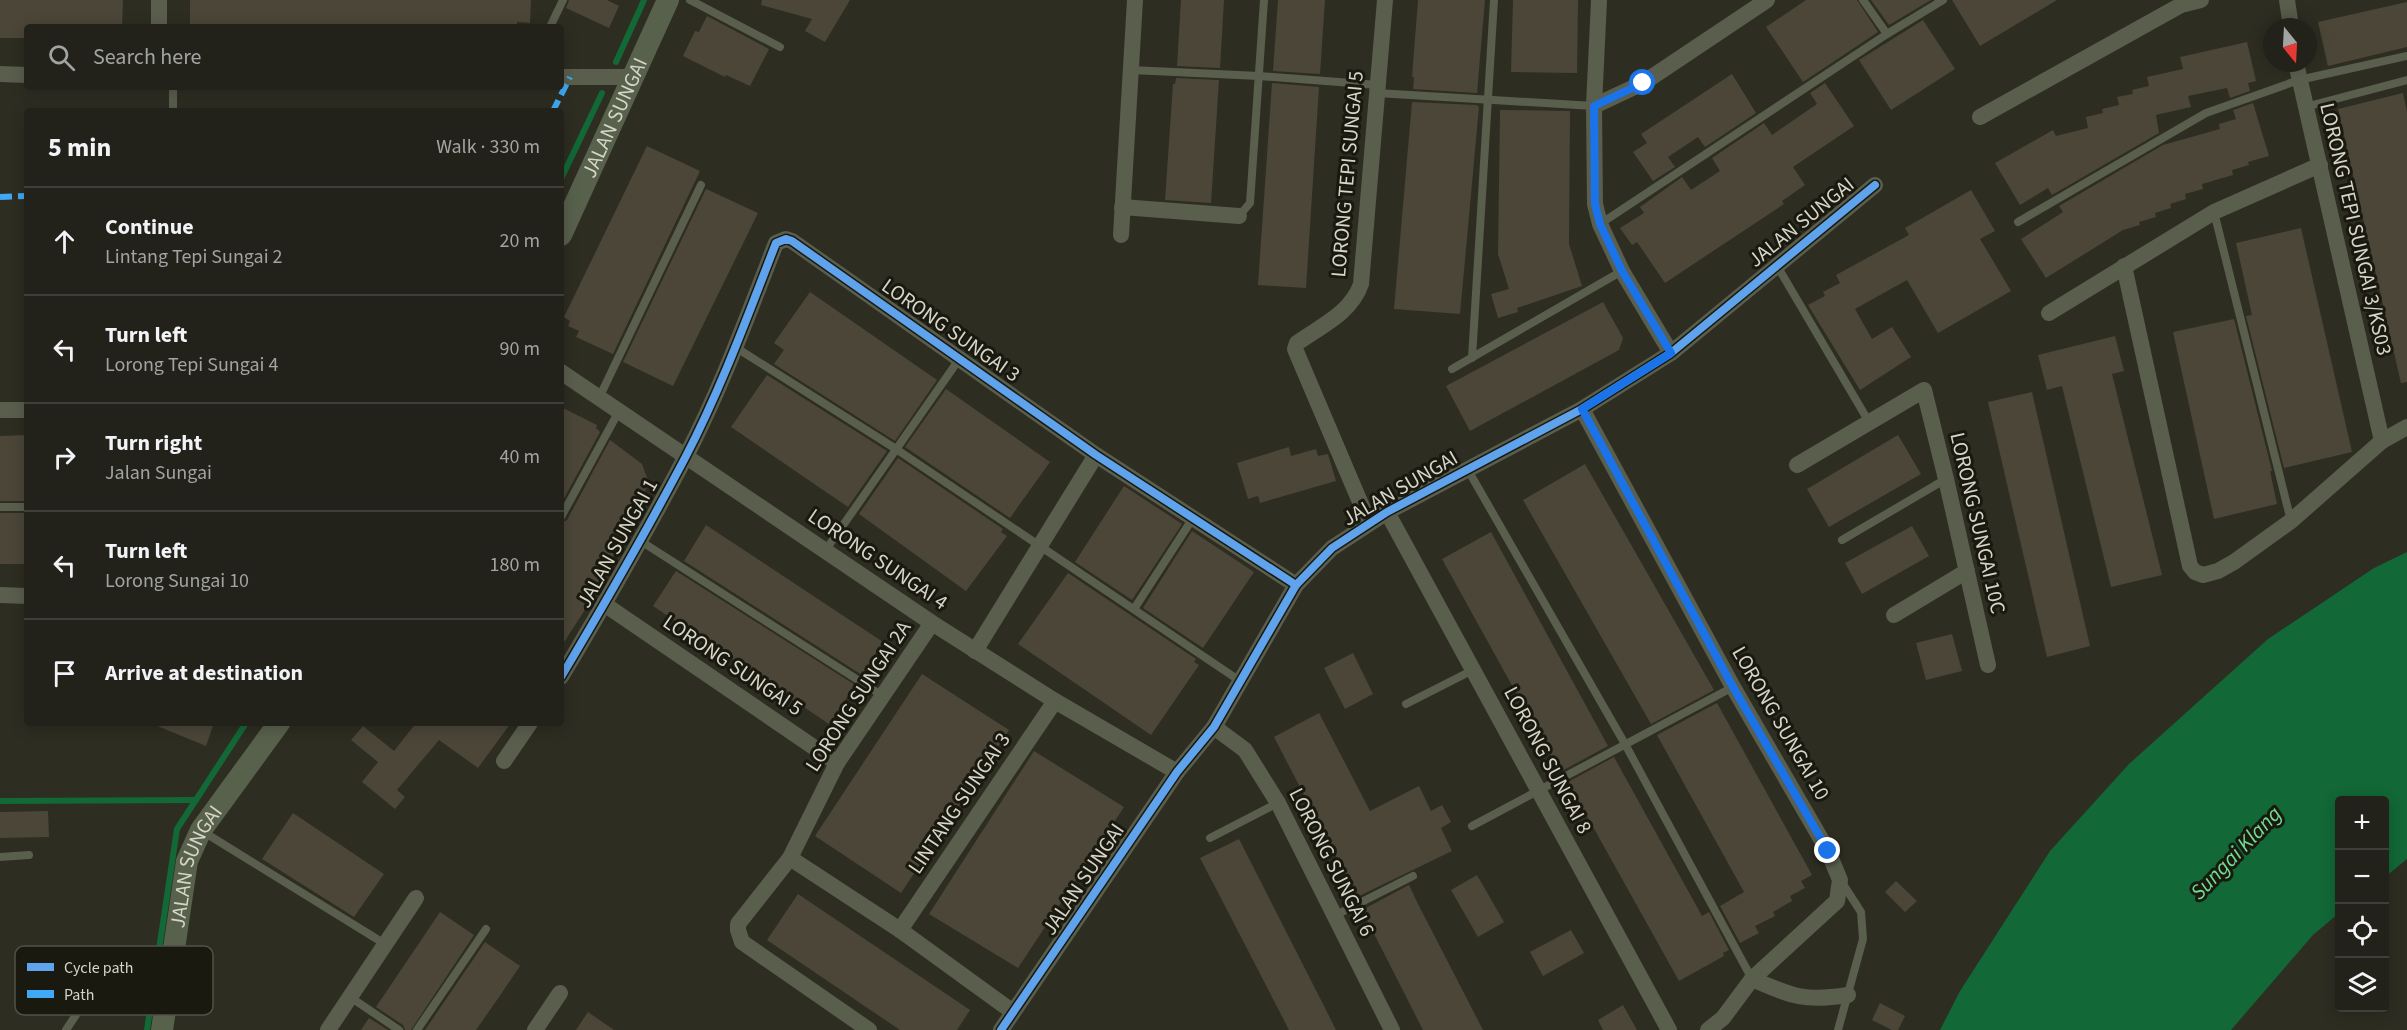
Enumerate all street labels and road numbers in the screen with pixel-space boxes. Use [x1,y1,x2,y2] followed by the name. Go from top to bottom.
[574,53,655,183] street label: JALAN SUNGAI
[1323,70,1371,278] street label: LORONG TEPI SUNGAI 5
[2312,100,2400,358] street label: LORONG TEPI SUNGAI 3/KS03
[1741,170,1861,274] street label: JALAN SUNGAI
[876,271,1026,389] street label: LORONG SUNGAI 3
[1943,429,2013,617] street label: LORONG SUNGAI 10C
[1337,443,1463,533] street label: JALAN SUNGAI
[569,473,665,613] street label: JALAN SUNGAI 1
[802,501,954,617] street label: LORONG SUNGAI 4
[657,607,809,723] street label: LORONG SUNGAI 5
[798,614,918,777] street label: LORONG SUNGAI 2A
[1725,640,1837,806] street label: LORONG SUNGAI 10
[1496,681,1600,839] street label: LORONG SUNGAI 8
[901,726,1017,880] street label: LINTANG SUNGAI 3
[1282,783,1382,941] street label: LORONG SUNGAI 6
[162,799,229,930] street label: JALAN SUNGAI
[1034,817,1132,941] street label: JALAN SUNGAI

